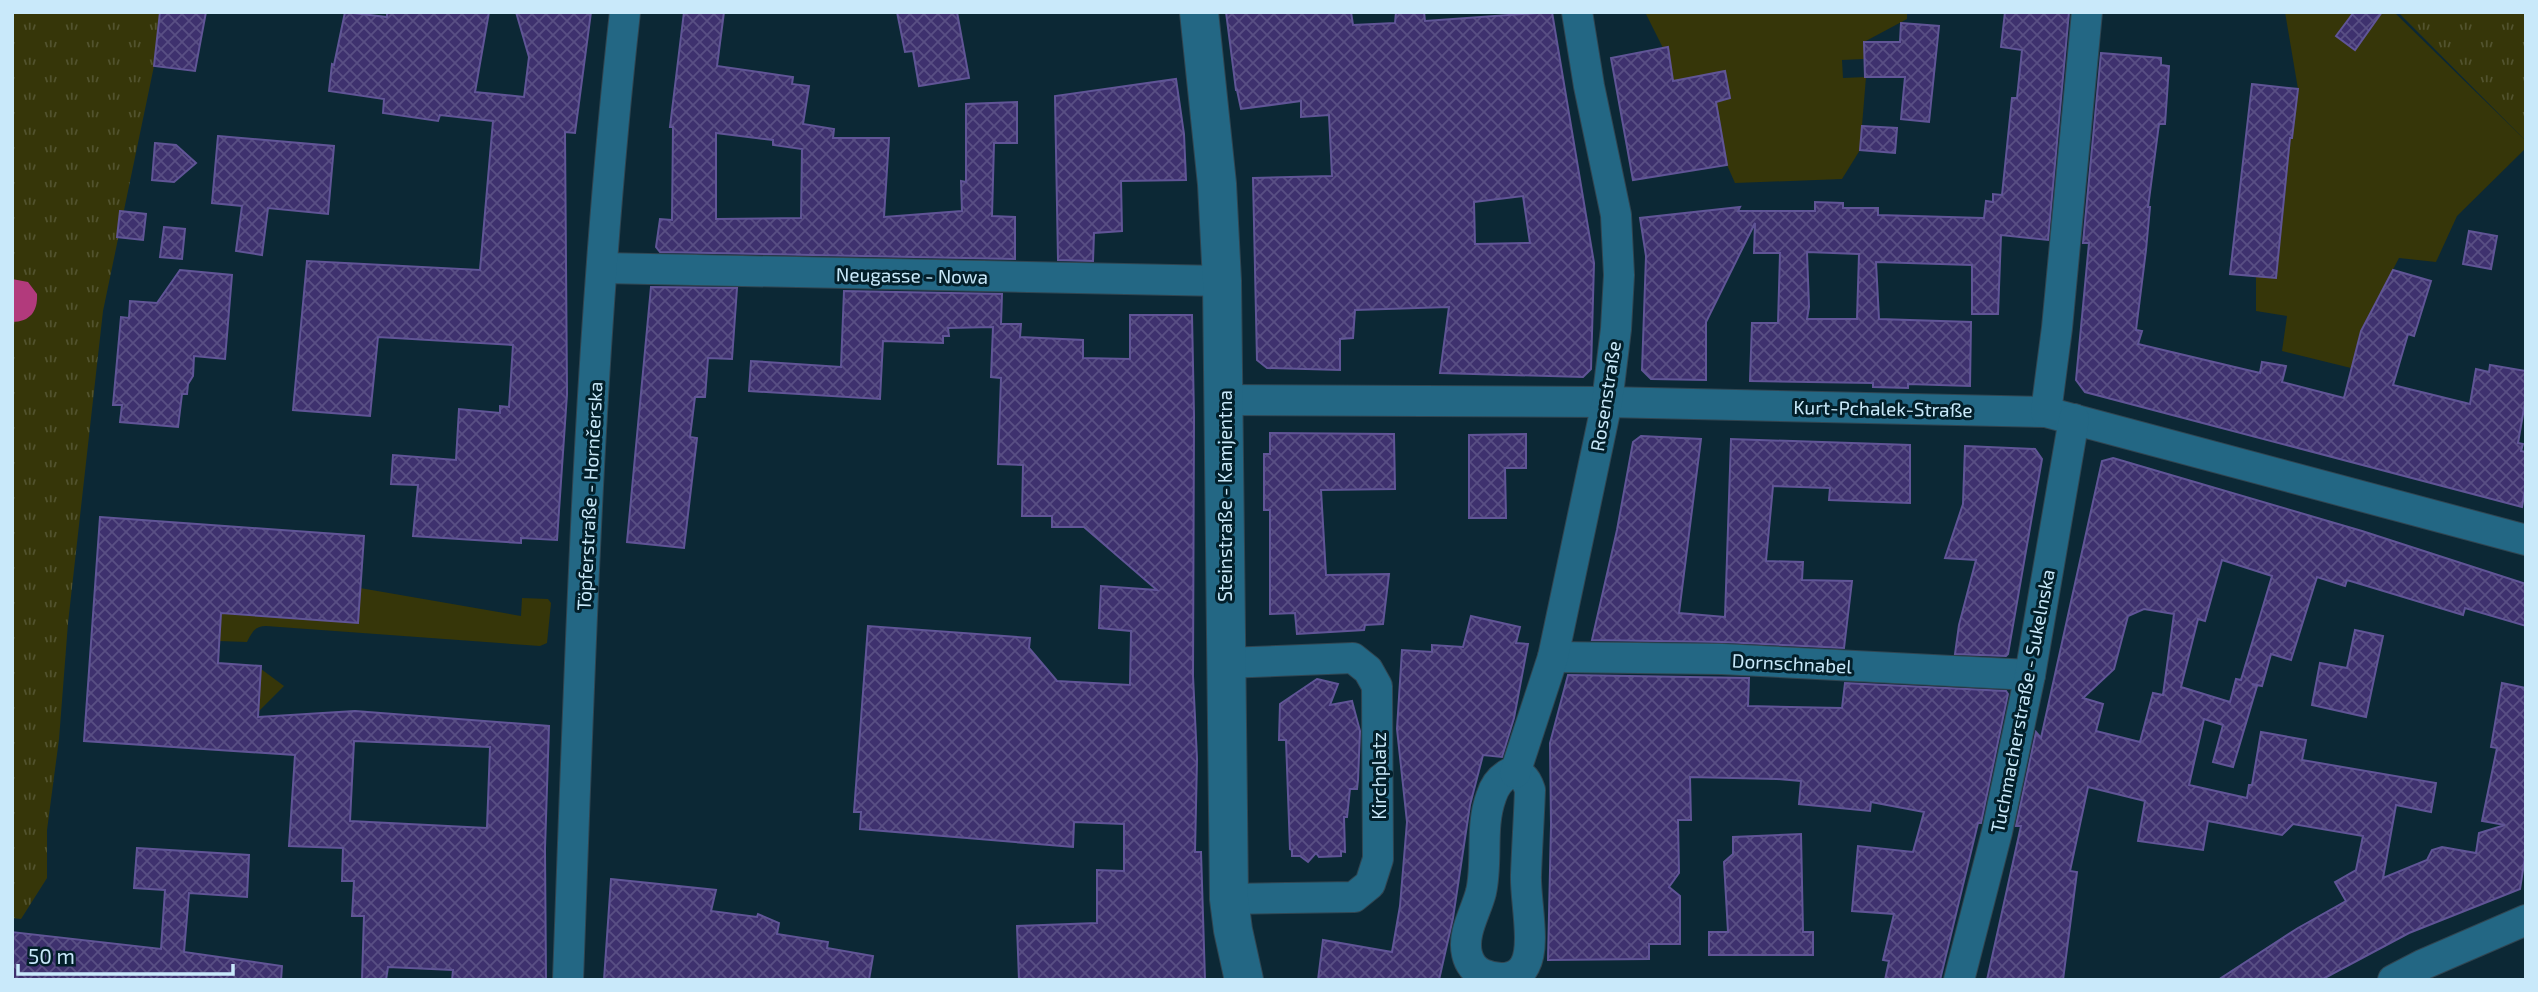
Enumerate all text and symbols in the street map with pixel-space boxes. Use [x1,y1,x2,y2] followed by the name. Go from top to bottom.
[836,262,988,288] street label: Neugasse - Nowa
[1585,339,1625,453] street label: Rosenstraße
[572,381,606,611] street label: Töpferstraße - Hornčerska
[1213,390,1236,602] street label: Steinstraße - Kamjentna
[1793,395,1973,421] street label: Kurt-Pchalek-Straße
[1985,567,2059,835] street label: Tuchmacherstraße - Sukelnska
[1731,648,1853,678] street label: Dornschnabel
[1367,732,1390,820] street label: Kirchplatz
[18,932,233,976] scale bar
[28,943,75,968] text: 50 m

